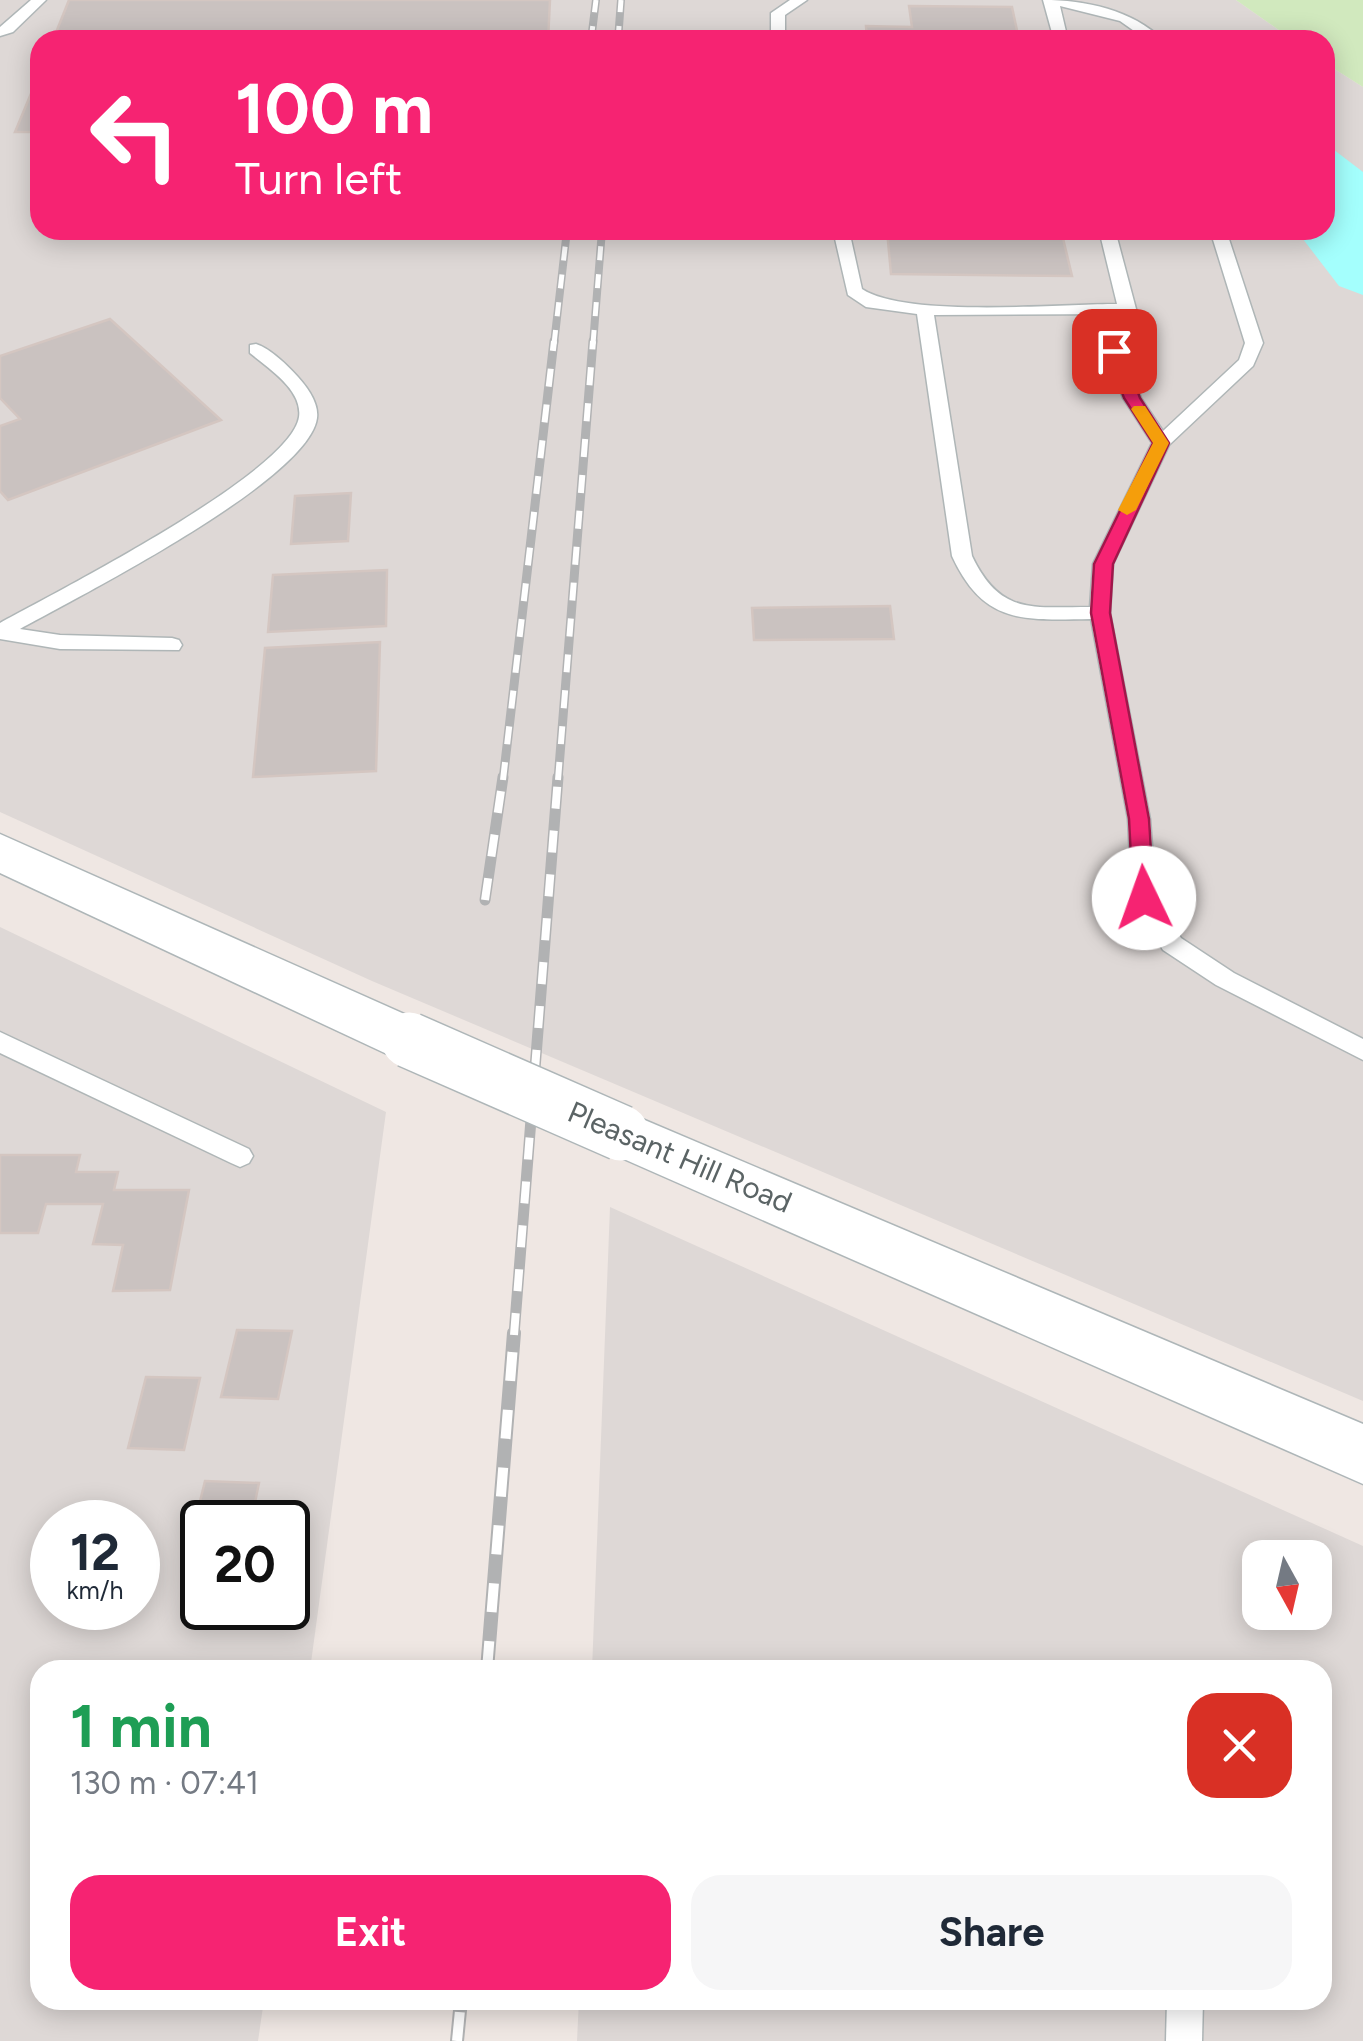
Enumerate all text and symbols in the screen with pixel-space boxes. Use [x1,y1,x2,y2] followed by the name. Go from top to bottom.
[235,66,433,151] text: 100 m
[70,70,200,200] icon: left
[235,151,402,205] text: Turn left
[1072,309,1157,394] pin
[1087,324,1142,379] icon: arrive
[1092,846,1196,950] position arrow
[562,1093,798,1221] street label: Pleasant Hill Road
[180,1500,310,1630] speed limit sign: 20
[70,1522,120,1583] text: 12
[1242,1540,1332,1630] north arrow
[1242,1540,1332,1630] map controls
[66,1575,124,1605] text: km/h
[70,1690,212,1762] text: 1 min
[1187,1693,1292,1798] button: close
[70,1764,259,1802] text: 130 m · 07:41
[70,1875,671,1990] button: Exit
[691,1875,1292,1990] button: Share

